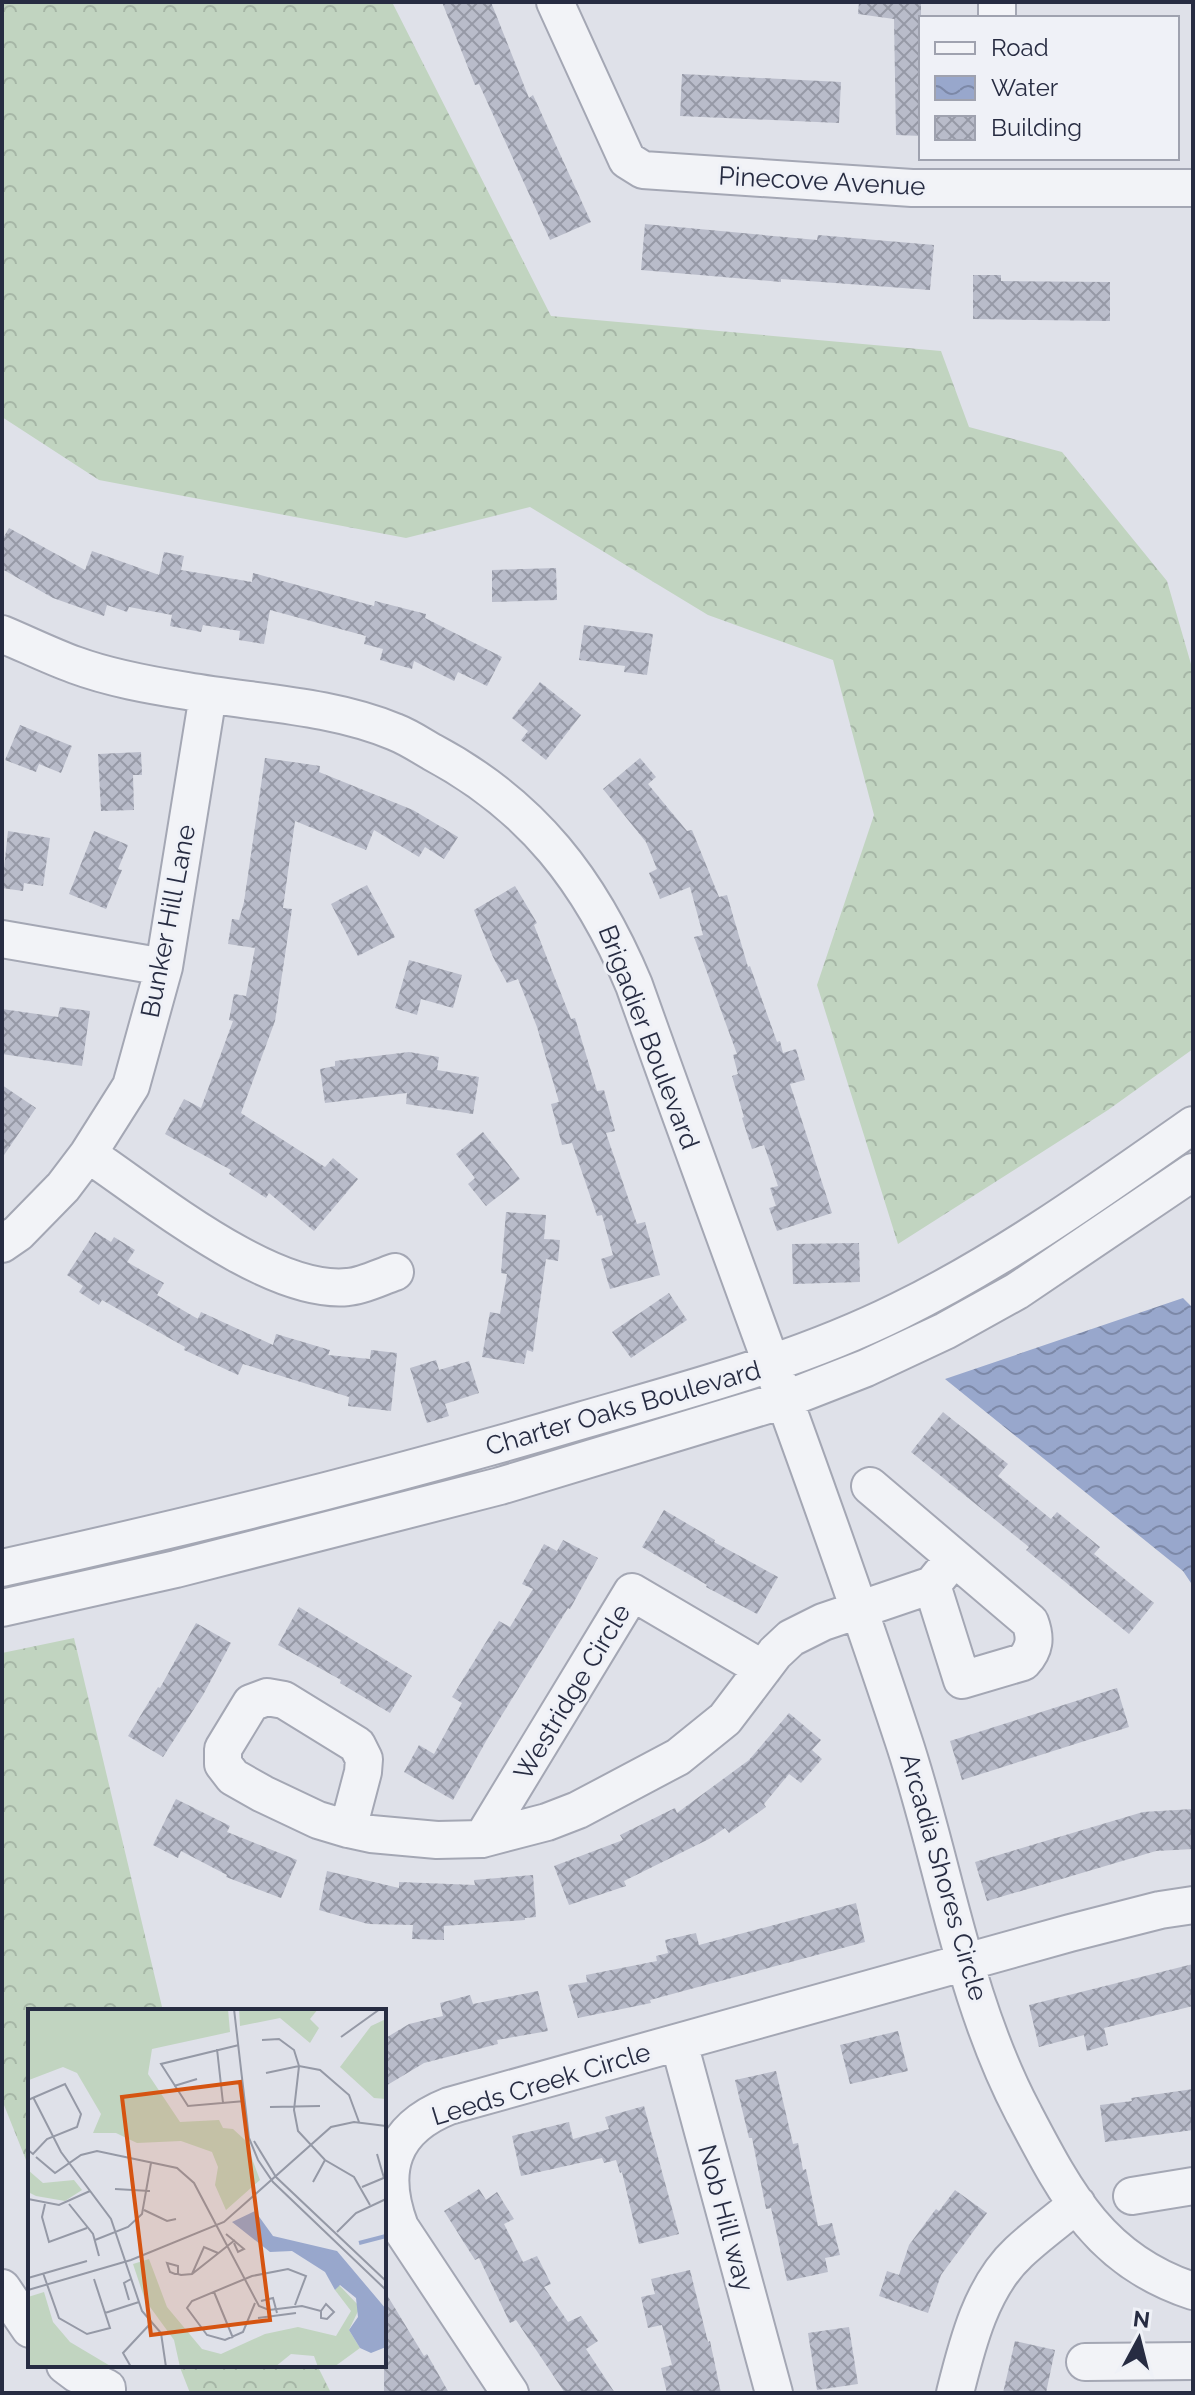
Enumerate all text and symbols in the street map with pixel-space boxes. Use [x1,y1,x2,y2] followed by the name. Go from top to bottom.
[919,16,1179,160] legend
[991,33,1049,62] text: Road
[991,73,1059,102] text: Water
[991,113,1082,142] text: Building
[718,161,926,201] street label: Pinecove Avenue
[135,822,201,1020] street label: Bunker Hill Lane
[592,921,706,1153] street label: Brigadier Boulevard
[482,1354,764,1462] street label: Charter Oaks Boulevard
[508,1599,636,1785] street label: Westridge Circle
[894,1750,994,2004] street label: Arcadia Shores Circle
[28,2009,386,2367] inset map
[428,2036,654,2132] street label: Leeds Creek Circle
[692,2141,760,2295] street label: Nob Hill way
[1099,2299,1179,2379] north arrow
[1132,2305,1151,2333] text: N

